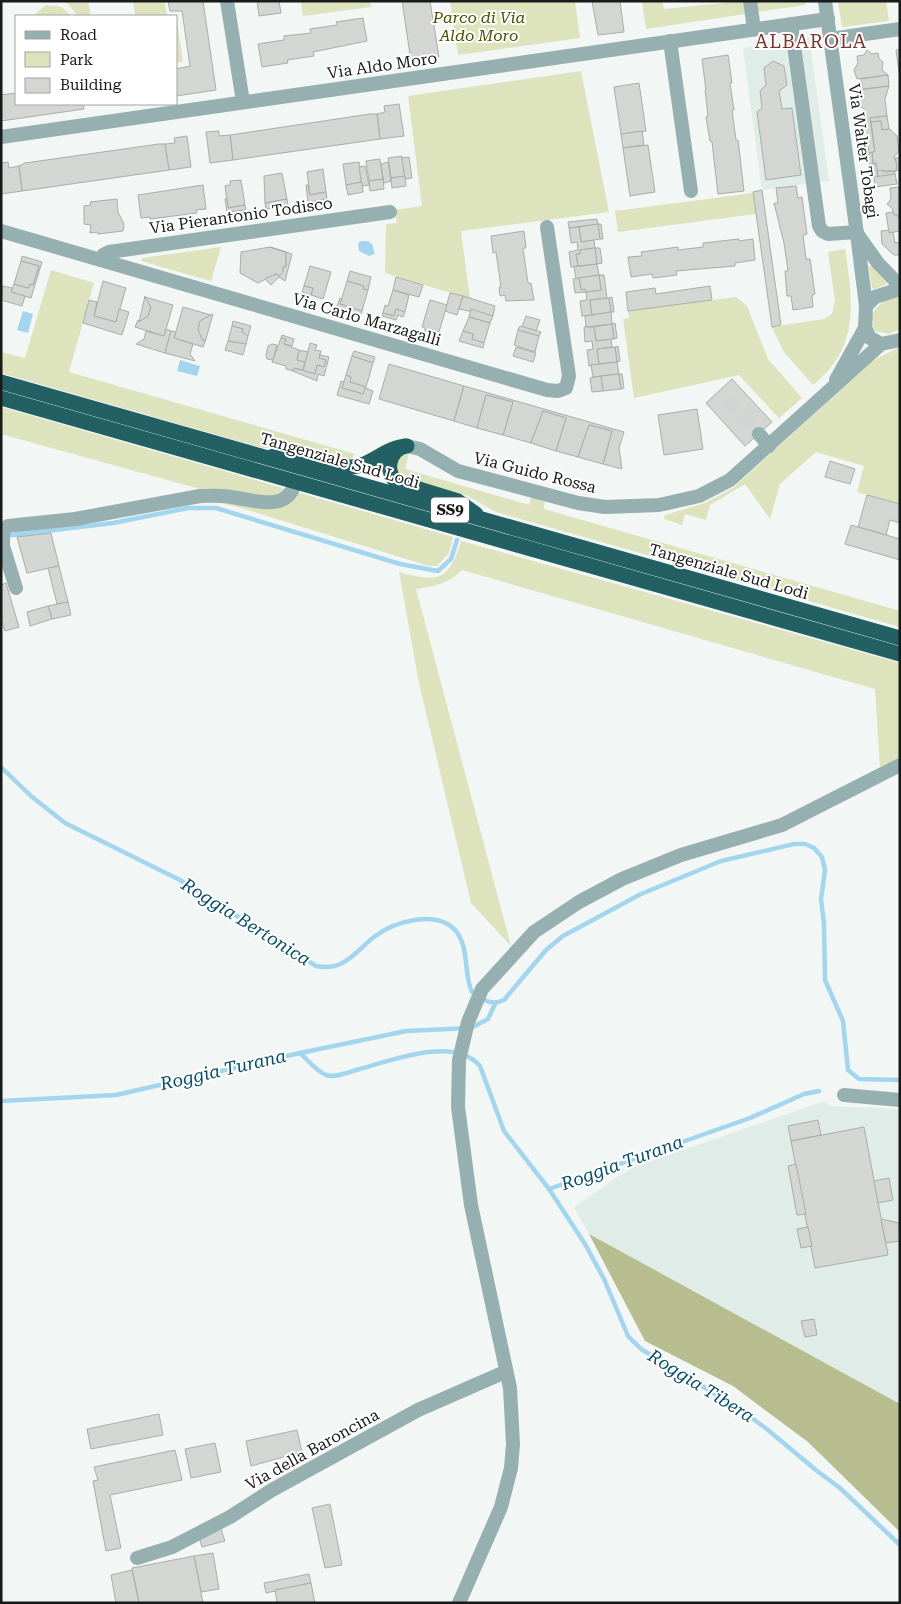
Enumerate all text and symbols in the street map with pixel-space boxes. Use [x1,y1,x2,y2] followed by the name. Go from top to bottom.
[432,8,526,45] park label: Parco di Via Aldo Moro
[15,15,178,105] legend
[60,26,97,44] text: Road
[755,30,867,53] district label: ALBAROLA
[326,48,438,83] street label: Via Aldo Moro
[60,51,94,69] text: Park
[60,76,122,94] text: Building
[845,82,882,220] street label: Via Walter Tobagi
[148,193,334,238] street label: Via Pierantonio Todisco
[290,289,443,350] street label: Via Carlo Marzagalli
[258,429,422,492] street label: Tangenziale Sud Lodi
[472,448,598,497] street label: Via Guido Rossa
[431,498,469,522] road number: SS9
[647,540,811,603] street label: Tangenziale Sud Lodi
[177,873,315,970] water label: Roggia Bertonica
[157,1045,288,1094] water label: Roggia Turana
[557,1131,686,1195] water label: Roggia Turana
[644,1344,758,1427] water label: Roggia Tibera
[242,1405,382,1494] street label: Via della Baroncina

